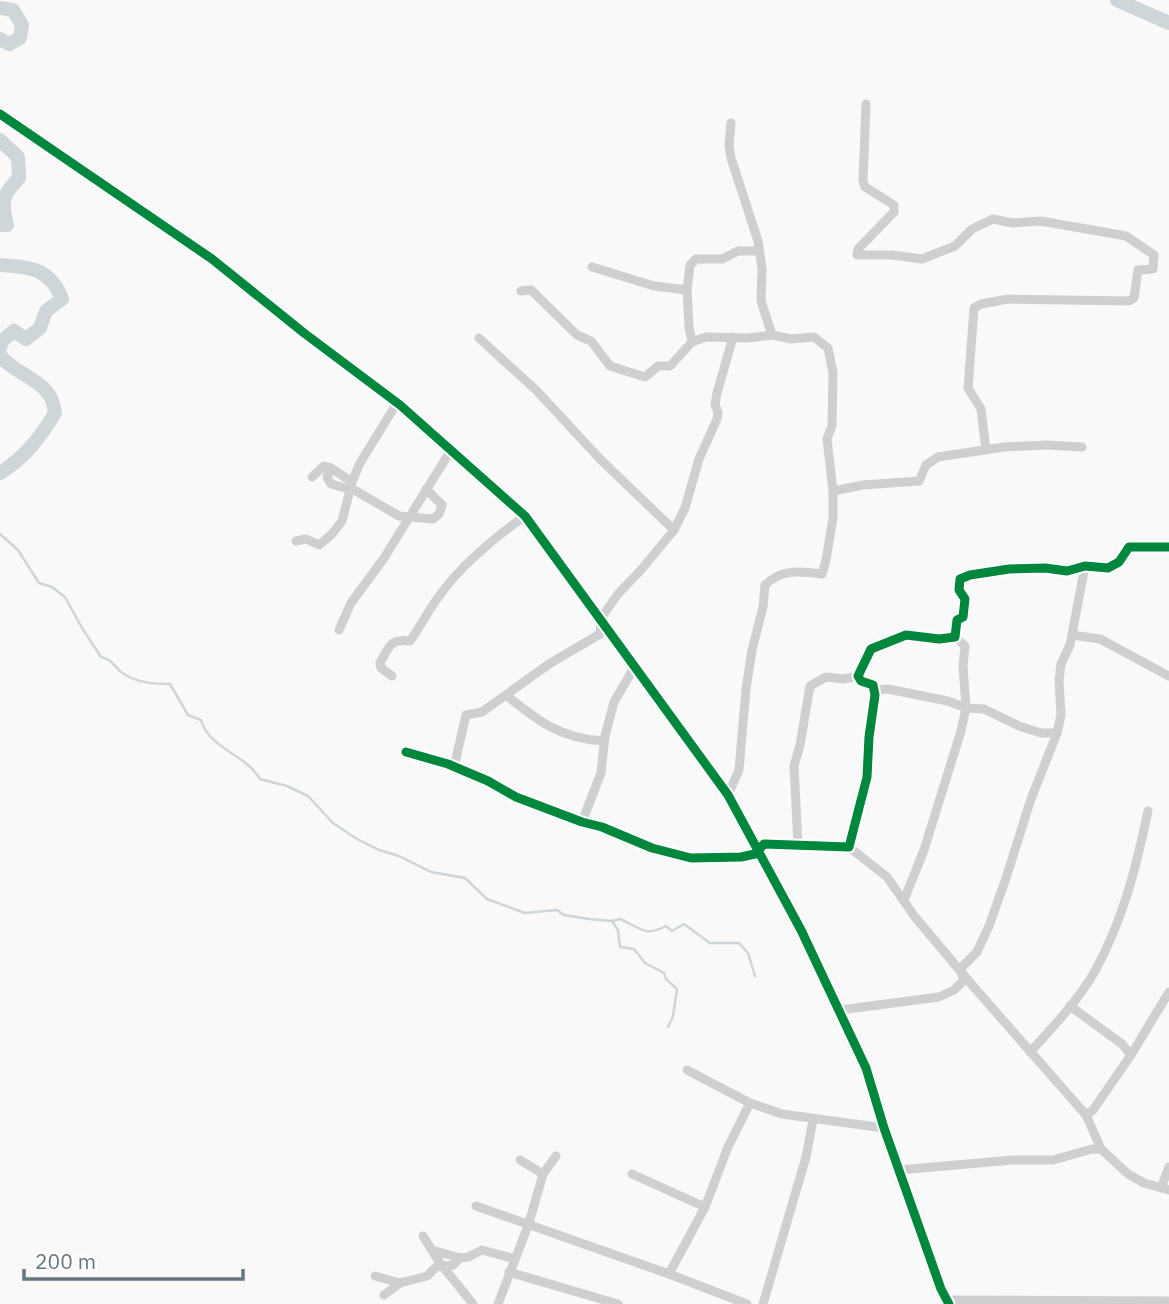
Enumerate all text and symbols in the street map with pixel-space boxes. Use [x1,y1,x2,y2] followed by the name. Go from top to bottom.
[24,1238,243,1282] scale bar
[35,1247,96,1275] text: 200 m

